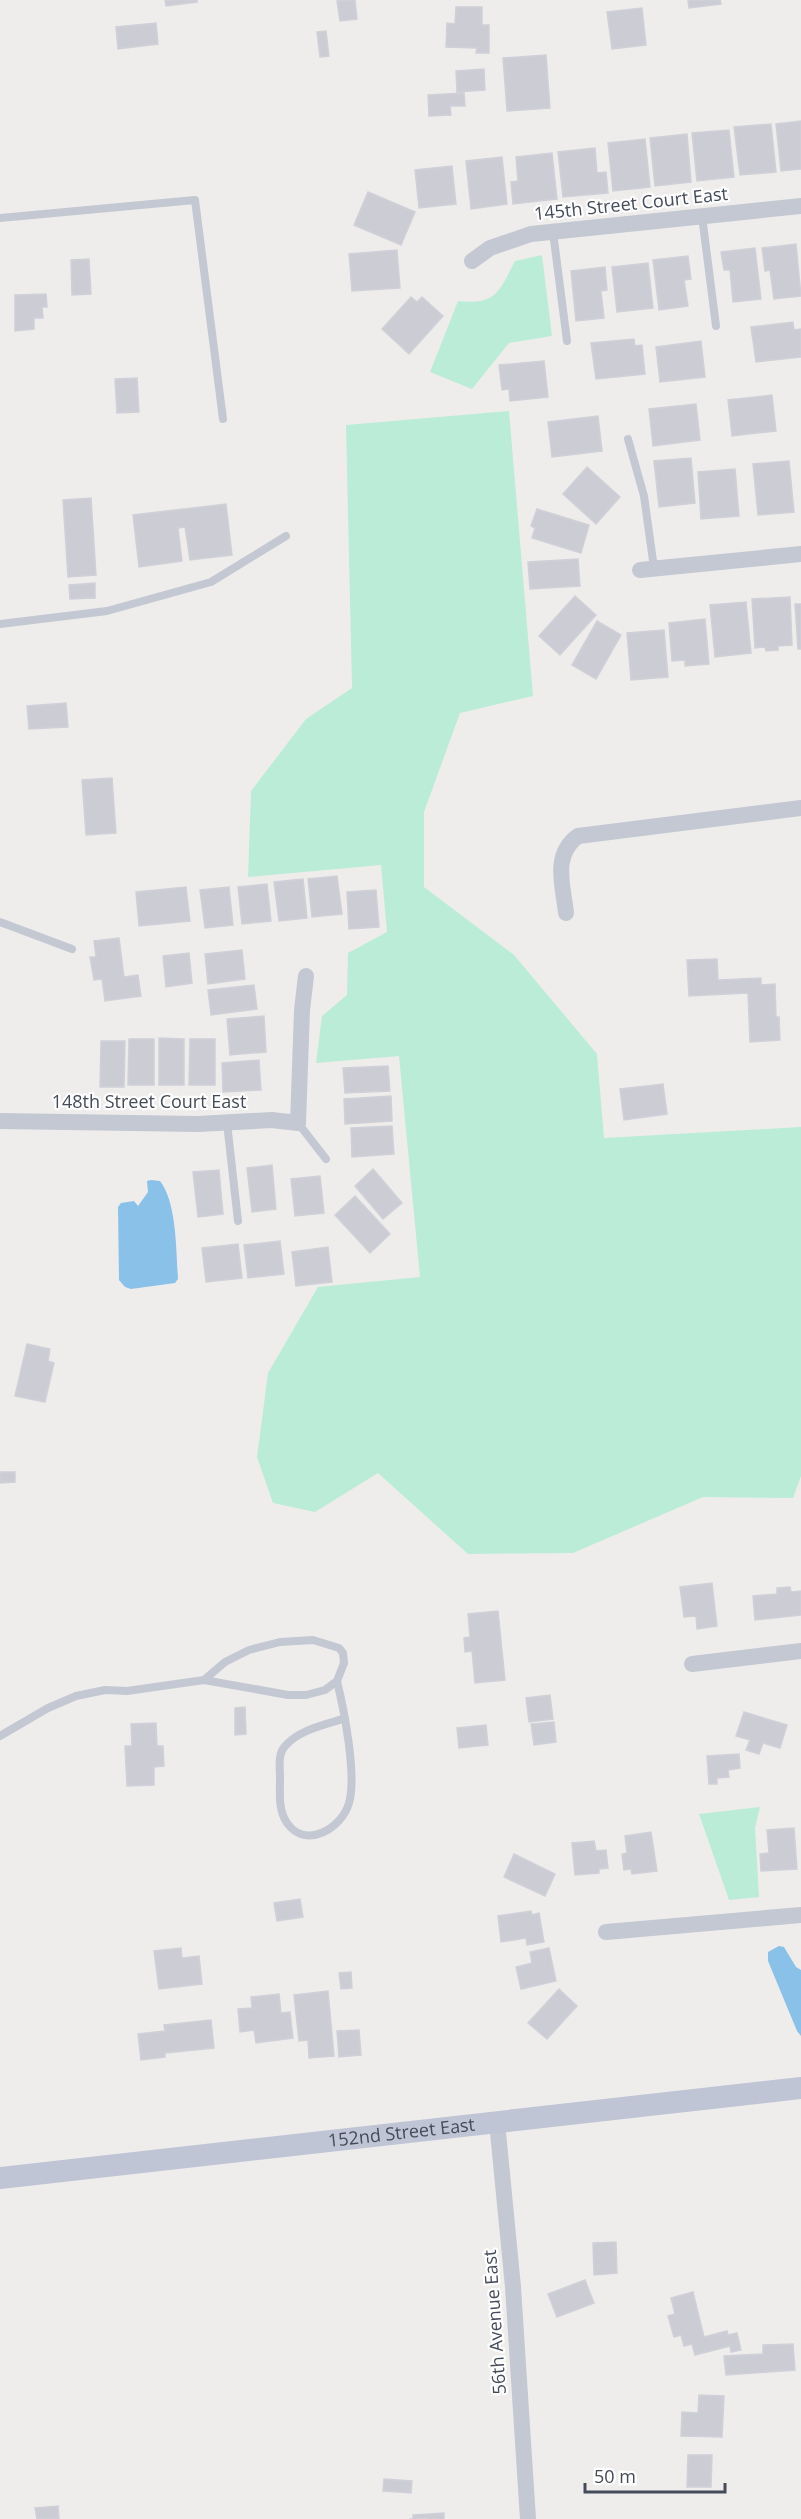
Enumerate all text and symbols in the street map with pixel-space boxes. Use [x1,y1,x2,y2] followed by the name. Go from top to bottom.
[533,181,729,225] street label: 145th Street Court East
[52,1089,246,1113] street label: 148th Street Court East
[327,2112,476,2152] street label: 152nd Street East
[477,2249,511,2395] street label: 56th Avenue East
[585,2456,724,2494] scale bar
[594,2464,636,2488] text: 50 m

